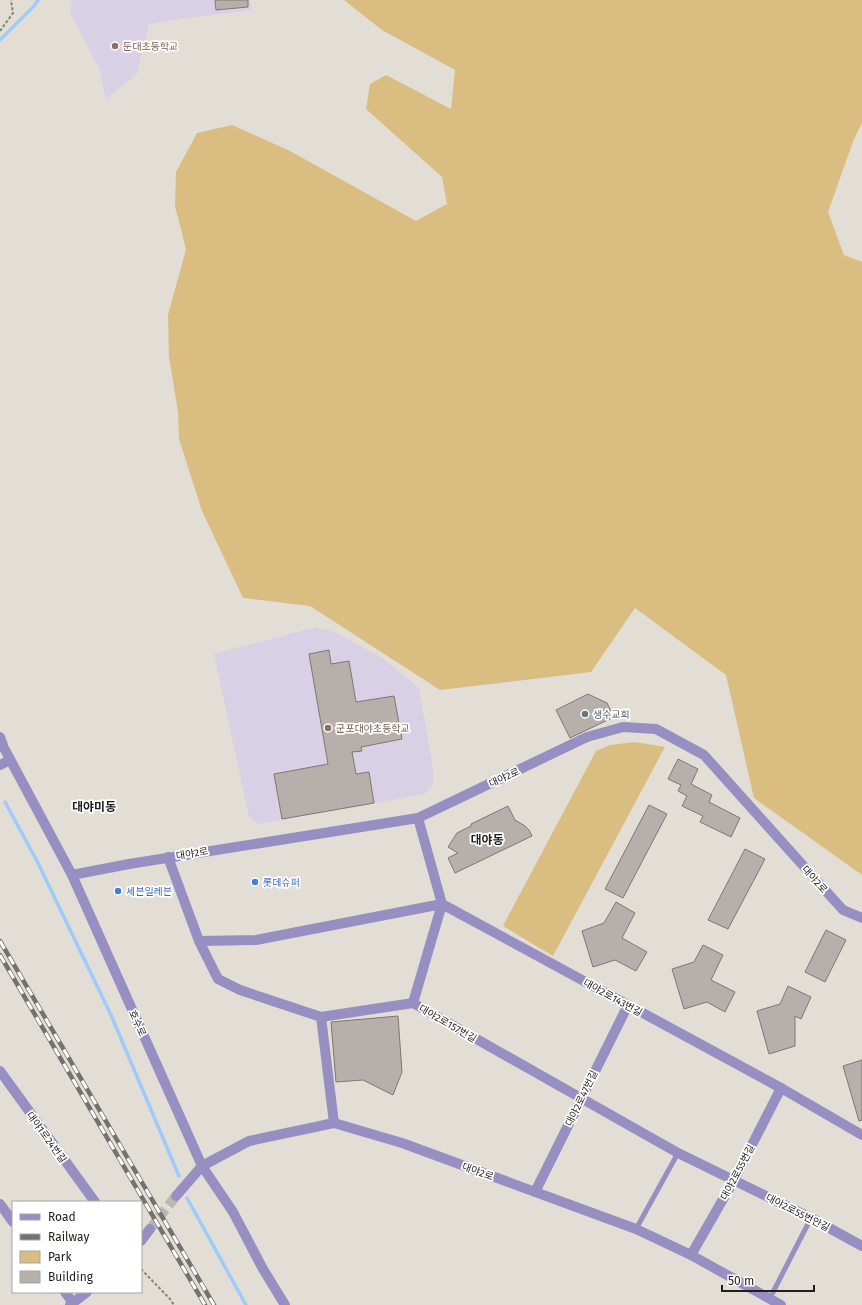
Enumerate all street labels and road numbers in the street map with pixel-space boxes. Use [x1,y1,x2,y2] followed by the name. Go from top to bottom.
[487,766,522,790] street label: 대야2로
[175,846,209,862] street label: 대야2로
[799,864,830,896] street label: 대야2로
[581,977,644,1019] street label: 대야2로143번길
[417,1003,478,1045] street label: 대야2로157번길
[126,1008,148,1038] street label: 호수로
[563,1069,601,1128] street label: 대야2로47번길
[24,1110,69,1166] street label: 대야1로24번길
[718,1143,757,1202] street label: 대야2로55번길
[460,1161,495,1183] street label: 대야2로
[764,1192,832,1234] street label: 대야2로55번안길

